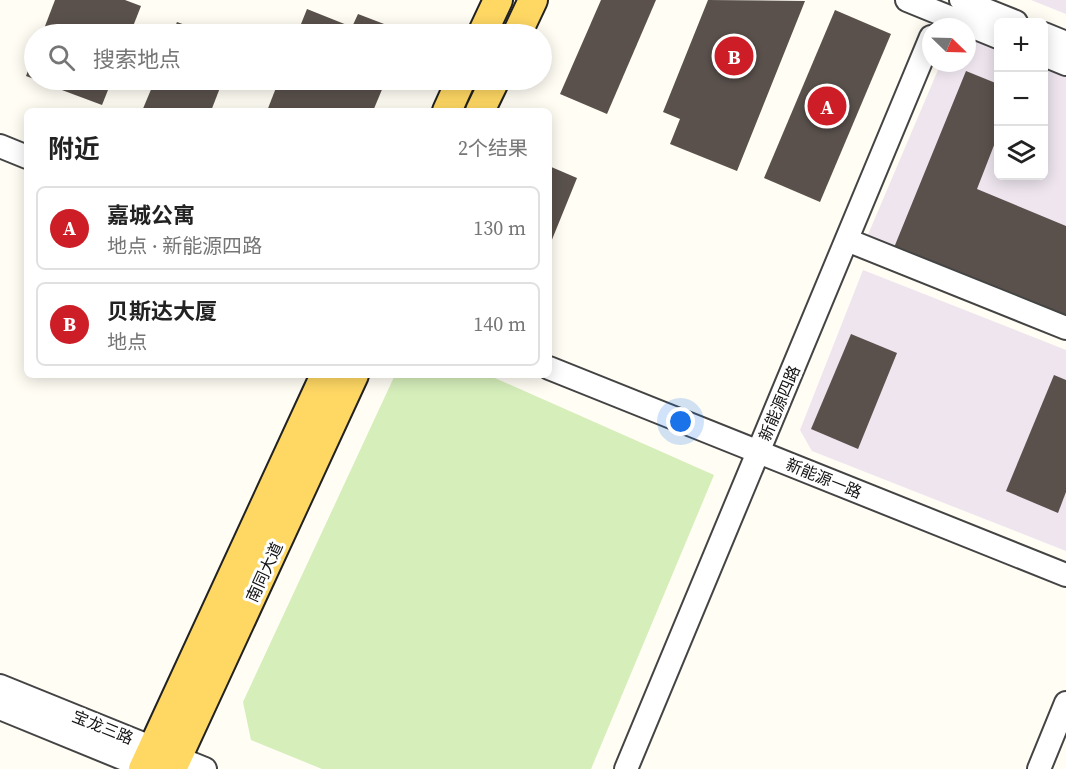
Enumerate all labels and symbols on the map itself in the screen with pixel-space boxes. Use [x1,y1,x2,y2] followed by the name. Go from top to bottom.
[922,18,976,72] north arrow
[714,34,754,78] pin: B
[808,84,846,128] pin: A
[753,362,805,444] street label: 新能源四路
[666,407,695,436] your location
[783,453,865,503] street label: 新能源一路
[241,538,287,606] street label: 南同大道
[69,705,137,749] street label: 宝龙三路

